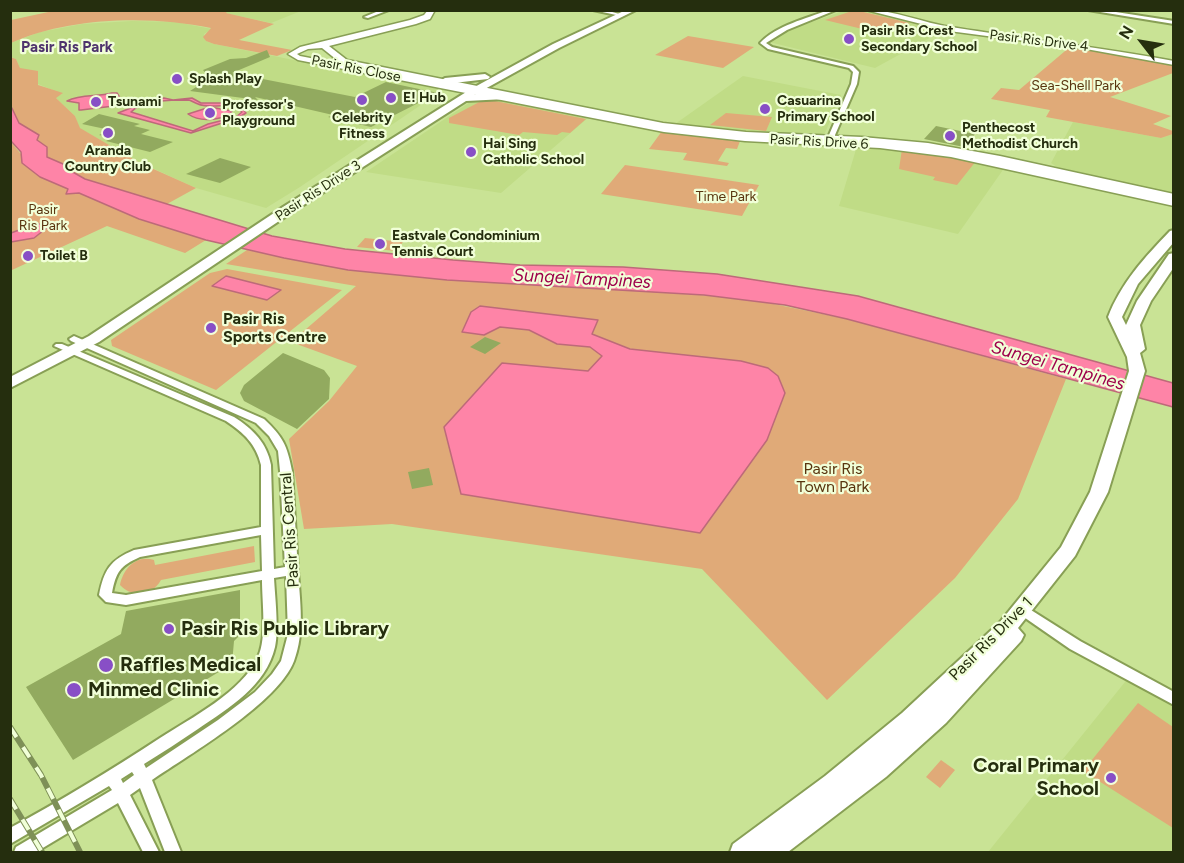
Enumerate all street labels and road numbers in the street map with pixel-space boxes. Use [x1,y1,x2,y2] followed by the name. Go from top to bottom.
[989,27,1089,55] street label: Pasir Ris Drive 4
[310,52,402,86] street label: Pasir Ris Close
[769,131,869,153] street label: Pasir Ris Drive 6
[272,157,364,225] street label: Pasir Ris Drive 3
[276,472,304,588] street label: Pasir Ris Central
[945,593,1037,685] street label: Pasir Ris Drive 1

